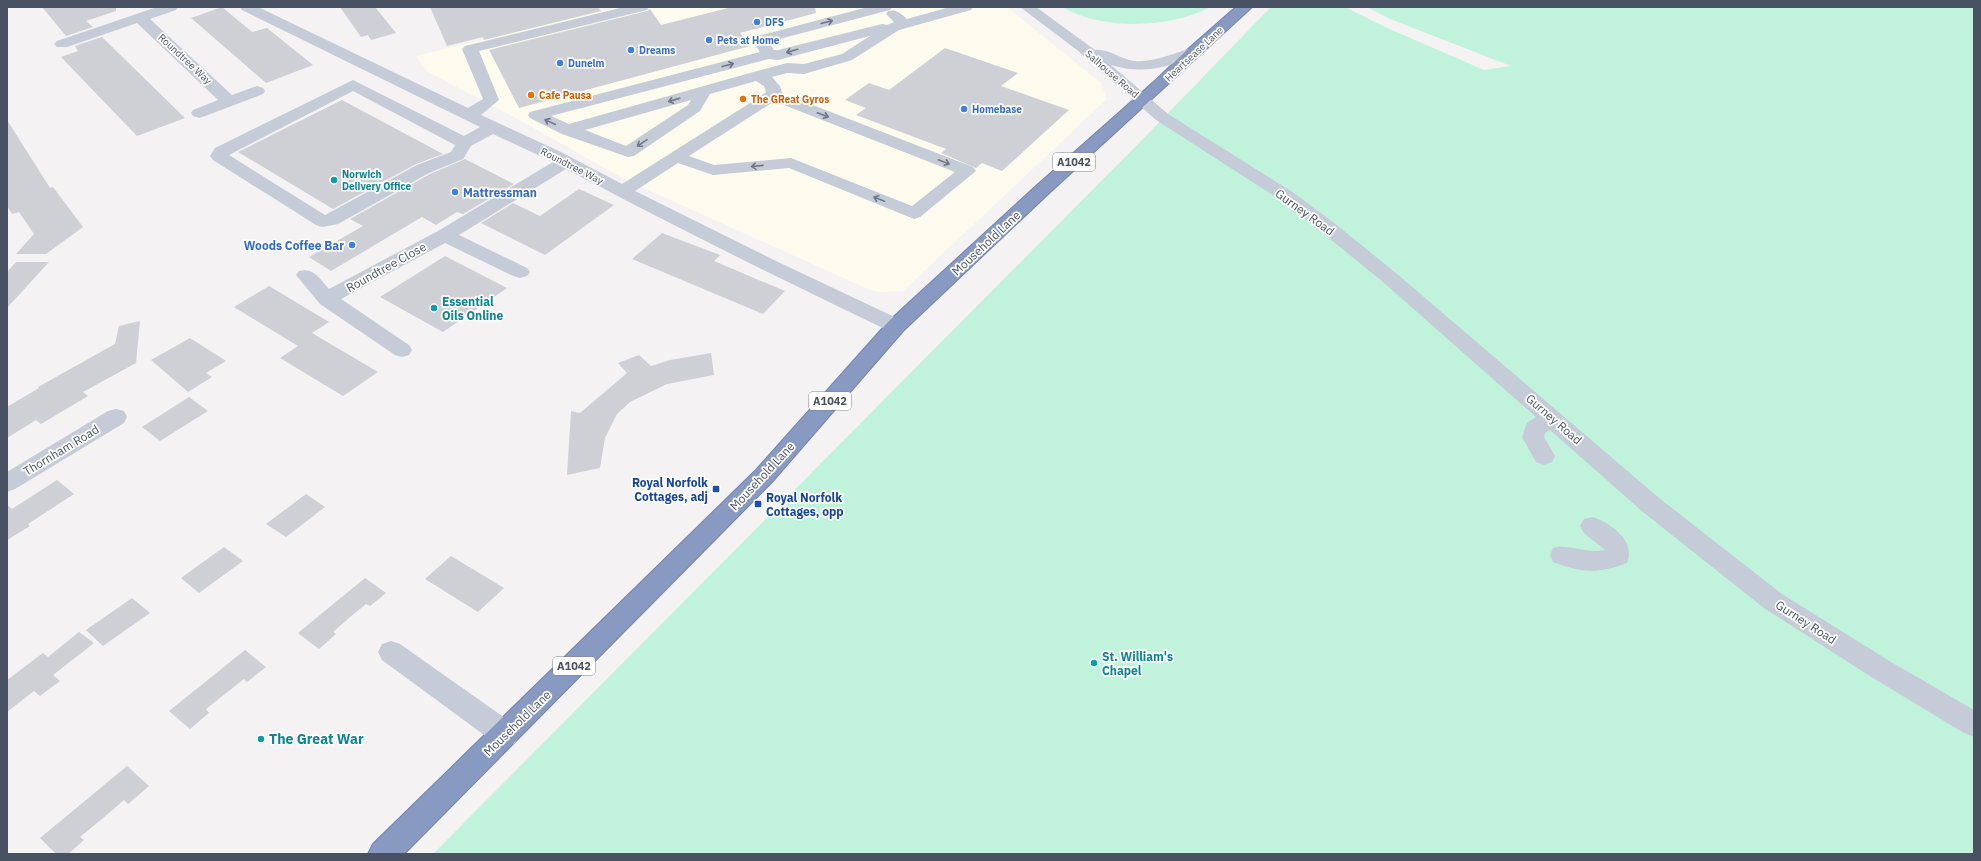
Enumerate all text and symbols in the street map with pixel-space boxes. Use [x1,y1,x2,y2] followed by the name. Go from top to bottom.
[765,16,784,29] place label: DFS
[752,17,762,27] marker: DFS
[820,18,833,26] one-way arrow
[1162,23,1226,84] street label: Heartsease Lane
[155,31,215,87] street label: Roundtree Way
[717,34,780,47] place label: Pets at Home
[704,35,714,45] marker: Pets at Home
[639,44,675,57] place label: Dreams
[626,45,636,55] marker: Dreams
[1083,47,1141,101] street label: Salhouse Road
[786,48,799,56] one-way arrow
[568,57,605,70] place label: Dunelm
[555,58,565,68] marker: Dunelm
[721,61,734,68] one-way arrow
[539,89,592,102] place label: Cafe Pausa
[526,90,536,100] marker: Cafe Pausa
[751,93,829,106] place label: The GReat Gyros
[738,94,748,104] marker: The GReat Gyros
[668,97,681,105] one-way arrow
[972,103,1022,116] place label: Homebase
[959,104,969,114] marker: Homebase
[816,111,828,119] one-way arrow
[544,118,556,125] one-way arrow
[637,139,648,147] one-way arrow
[538,145,606,187] street label: Roundtree Way
[1053,153,1095,171] road number: A1042
[937,159,949,167] one-way arrow
[751,162,764,169] one-way arrow
[342,168,412,193] place label: Norwich Delivery Office
[329,175,339,185] marker: Norwich Delivery Office
[463,185,537,200] place label: Mattressman
[1273,186,1337,238] street label: Gurney Road
[450,187,460,197] marker: Mattressman
[874,194,886,202] one-way arrow
[949,207,1024,279] street label: Mousehold Lane
[244,238,344,253] place label: Woods Coffee Bar
[343,239,429,295] street label: Roundtree Close
[347,240,357,250] marker: Woods Coffee Bar
[442,294,503,323] place label: Essential Oils Online
[429,303,439,313] marker: Essential Oils Online
[1523,391,1585,447] street label: Gurney Road
[809,392,851,410] road number: A1042
[20,421,102,479] street label: Thornham Road
[726,438,798,513] street label: Mousehold Lane
[632,475,708,504] place label: Royal Norfolk Cottages, adj
[711,484,721,494] marker: Royal Norfolk Cottages, adj
[766,490,844,519] place label: Royal Norfolk Cottages, opp
[753,499,763,509] marker: Royal Norfolk Cottages, opp
[1773,597,1839,647] street label: Gurney Road
[1102,649,1173,678] place label: St. William's Chapel
[553,657,595,675] road number: A1042
[1089,658,1099,668] marker: St. William's Chapel
[480,687,554,759] street label: Mousehold Lane
[269,730,364,748] place label: The Great War
[256,734,266,744] marker: The Great War

